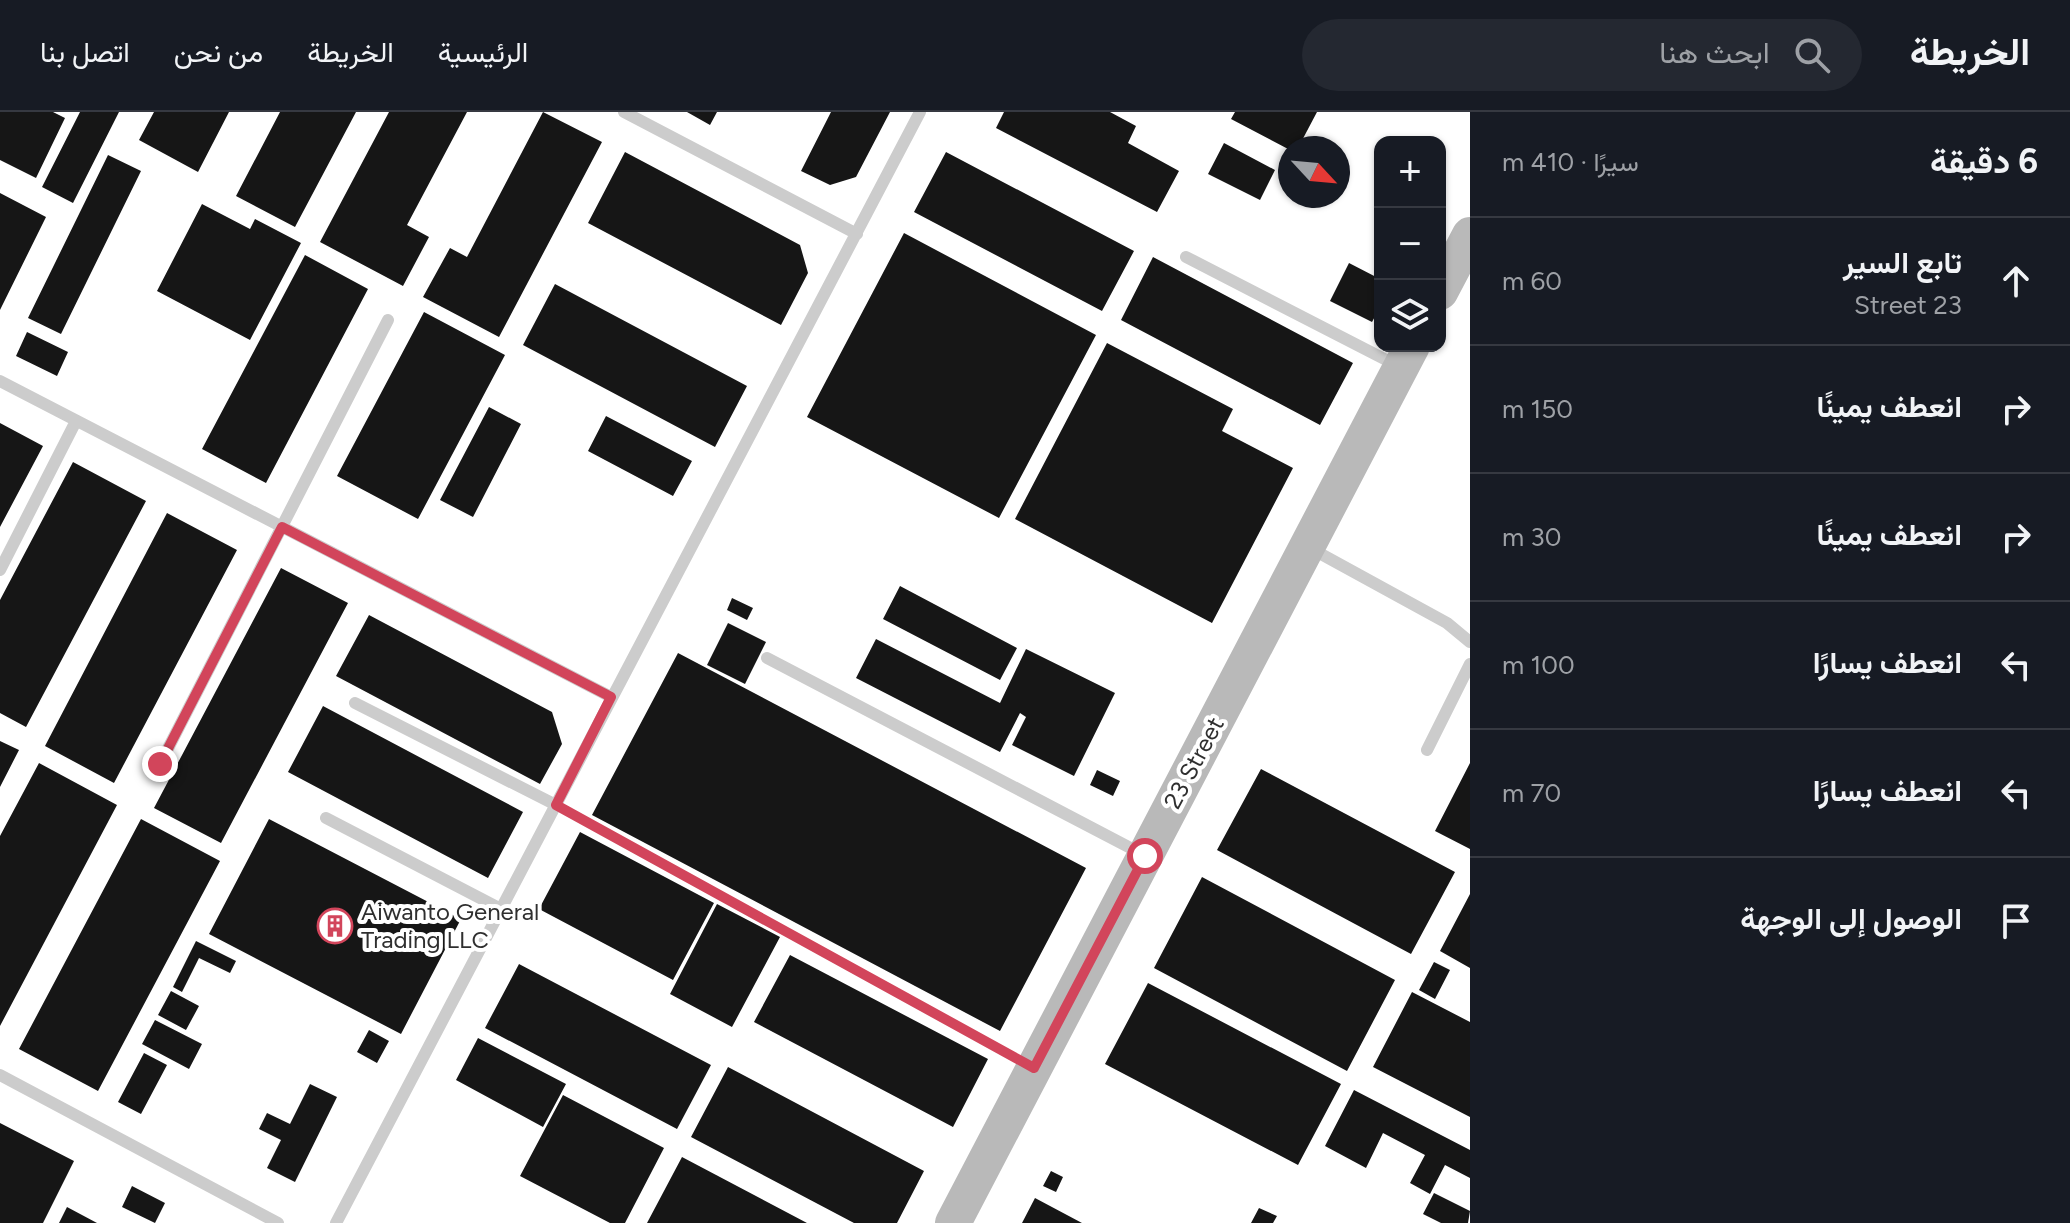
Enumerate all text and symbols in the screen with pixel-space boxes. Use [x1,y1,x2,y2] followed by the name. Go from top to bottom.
[1302,19,1862,91] search box
[1910,29,2030,75] text: الخريطة
[1790,33,1834,77] icon: search
[1659,34,1770,71] text: ابحث هنا
[40,35,130,69] text: اتصل بنا
[174,35,263,69] text: من نحن
[307,35,394,69] text: الخريطة
[438,35,528,69] text: الرئيسية
[1278,136,1350,208] north arrow
[1374,136,1446,352] map controls
[1374,136,1446,208] button: +
[1930,141,2038,182] text: 6 دقيقة
[1502,146,1639,178] text: سيرًا · 410 m
[1374,208,1446,280] button: −
[1843,244,1962,281] text: تابع السير
[1994,259,2038,303] icon: ahead
[1502,265,1562,297] text: 60 m
[1374,280,1446,352] button: layers
[1854,289,1962,321] text: 23 Street
[1994,387,2038,431] icon: right
[1817,388,1962,425] text: انعطف يمينًا
[1502,393,1573,425] text: 150 m
[1994,515,2038,559] icon: right
[1817,516,1962,553] text: انعطف يمينًا
[1502,521,1561,553] text: 30 m
[1994,643,2038,687] icon: left
[1813,644,1962,681] text: انعطف يسارًا
[1502,649,1575,681] text: 100 m
[1157,712,1230,814] street label: 23 Street
[142,746,178,782] route end
[1994,771,2038,815] icon: left
[1813,772,1962,809] text: انعطف يسارًا
[1502,777,1561,809] text: 70 m
[1127,838,1163,874] route start
[361,897,539,954] place label: Aiwanto General Trading LLC
[1994,899,2038,943] icon: arrive
[1740,900,1962,937] text: الوصول إلى الوجهة
[316,907,354,945] building icon: Aiwanto General Trading LLC

